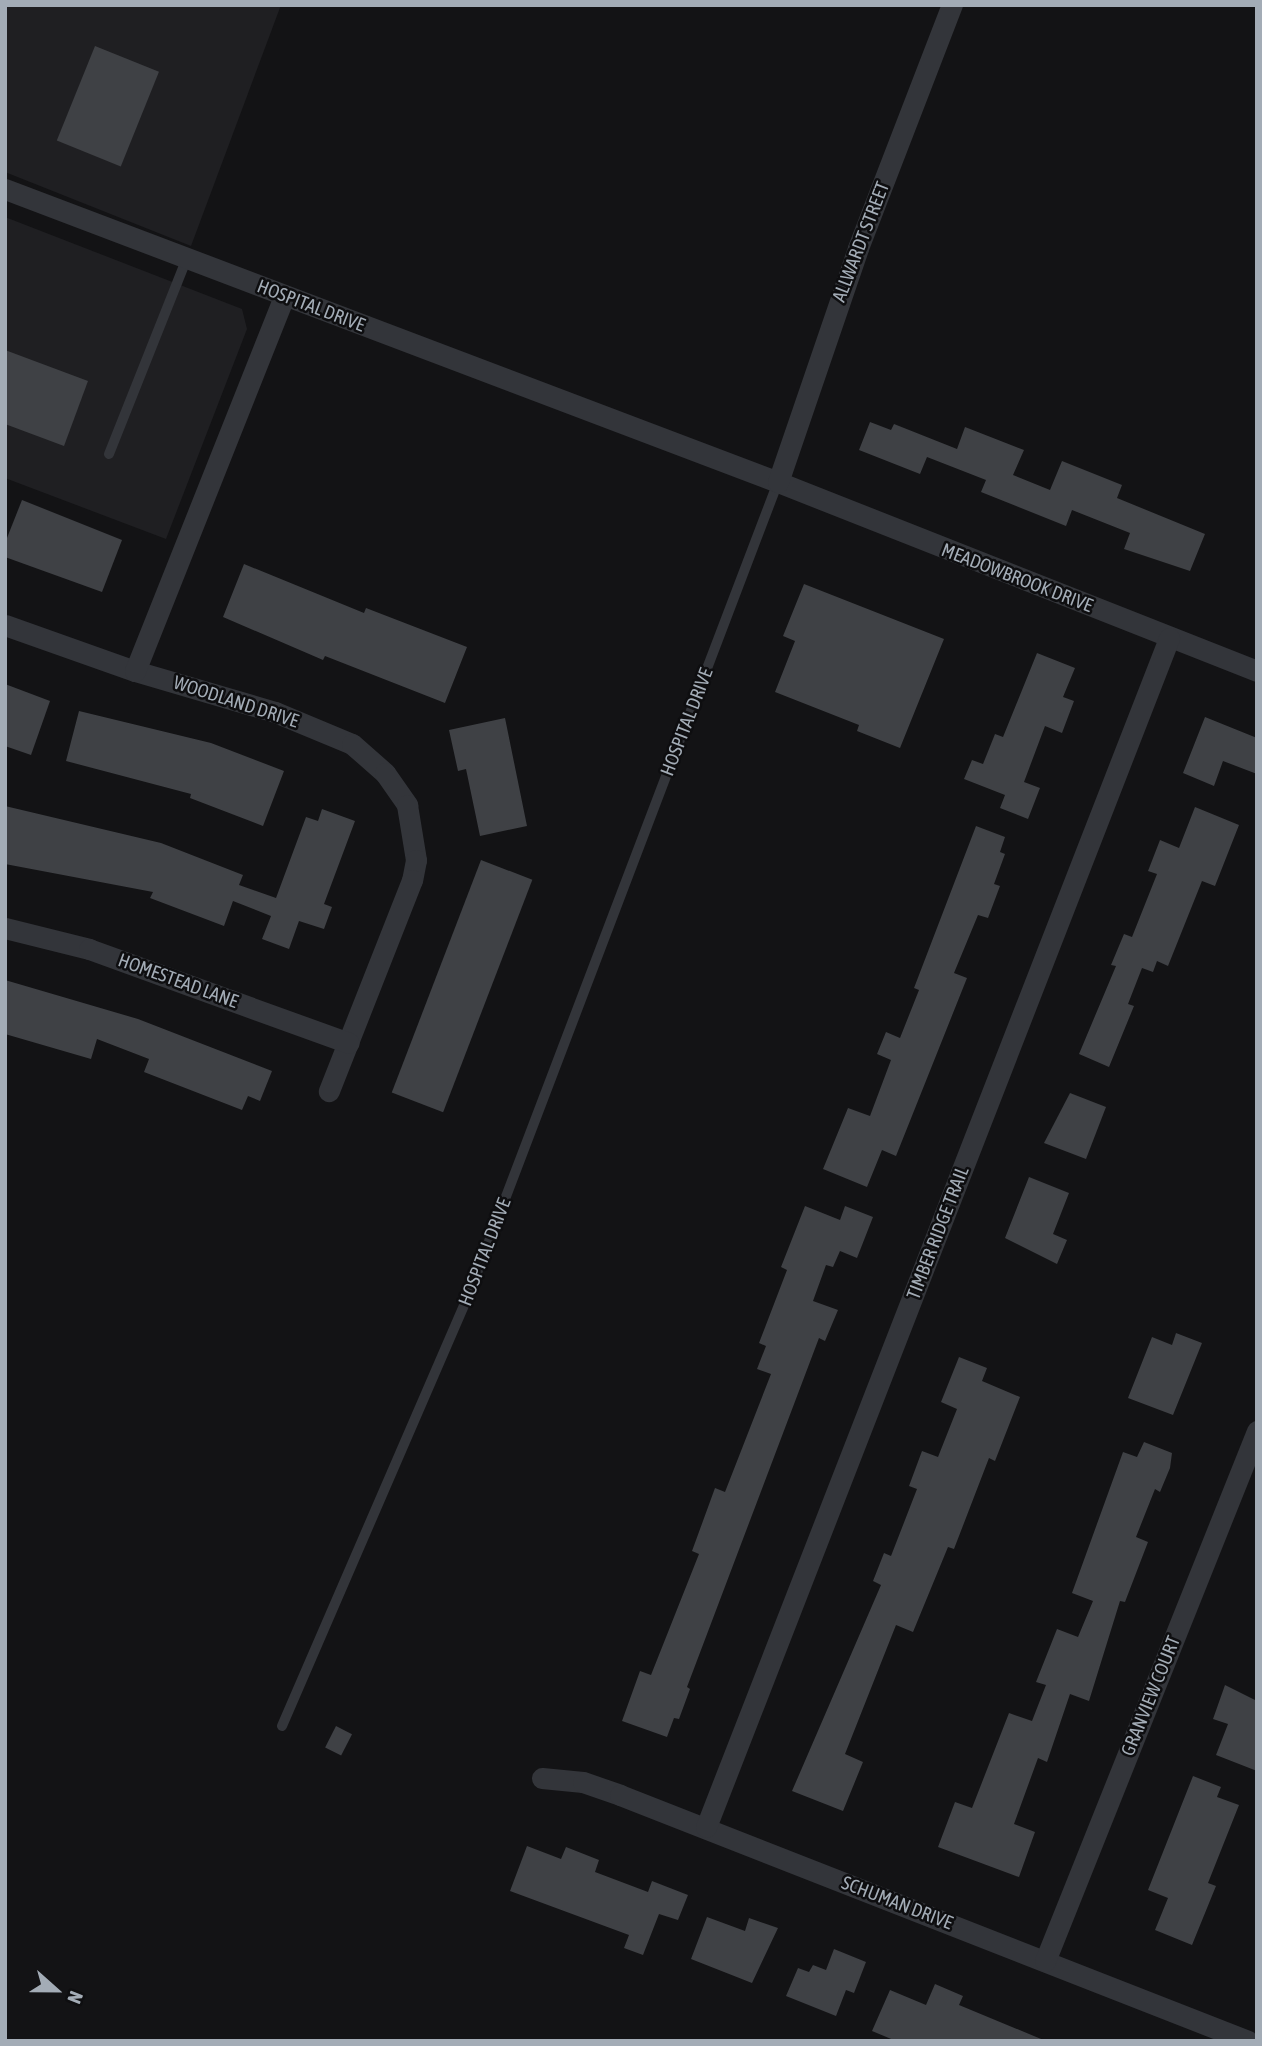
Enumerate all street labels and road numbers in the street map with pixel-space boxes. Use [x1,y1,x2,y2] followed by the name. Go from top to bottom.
[828,179,894,305] street label: ALLWARDT STREET
[254,275,368,337] street label: HOSPITAL DRIVE
[938,539,1096,617] street label: MEADOWBROOK DRIVE
[656,665,718,779] street label: HOSPITAL DRIVE
[171,671,301,733] street label: WOODLAND DRIVE
[115,949,241,1013] street label: HOMESTEAD LANE
[902,1163,974,1303] street label: TIMBER RIDGE TRAIL
[454,1195,516,1309] street label: HOSPITAL DRIVE
[1117,1633,1185,1759] street label: GRANVIEW COURT
[838,1871,956,1935] street label: SCHUMAN DRIVE

